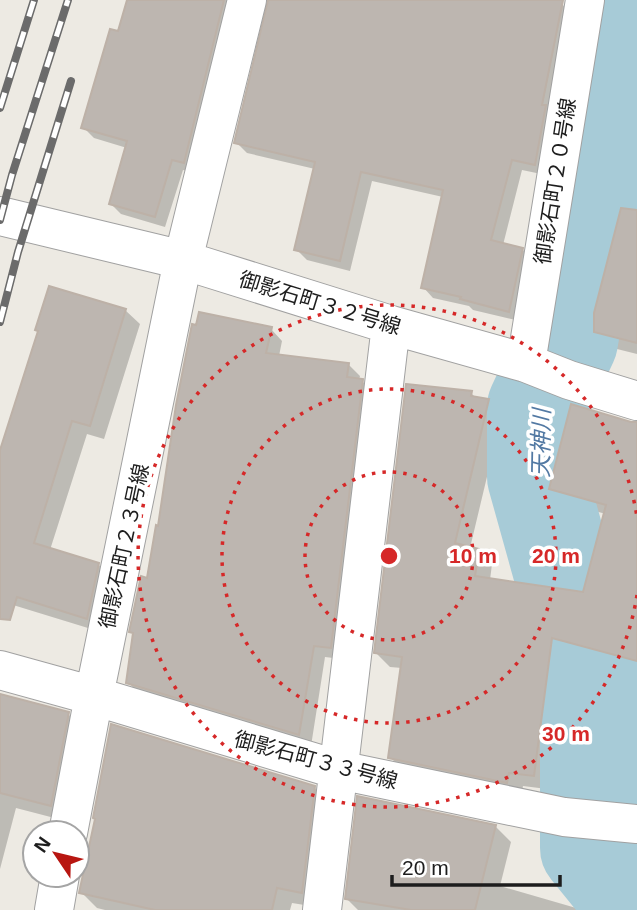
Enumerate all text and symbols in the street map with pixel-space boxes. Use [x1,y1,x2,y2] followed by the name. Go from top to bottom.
[531,96,579,266] street label: 御影石町２０号線
[236,267,404,339] street label: 御影石町３２号線
[527,405,555,478] water label: 天神川
[95,461,153,631] street label: 御影石町２３号線
[377,544,401,568] centre of rings
[449,544,497,567] text: 10 m
[532,544,580,567] text: 20 m
[542,722,590,745] text: 30 m
[232,727,400,793] street label: 御影石町３３号線
[21,819,91,889] north arrow
[30,833,55,856] text: N
[392,844,560,888] scale bar
[402,856,449,879] text: 20 m

